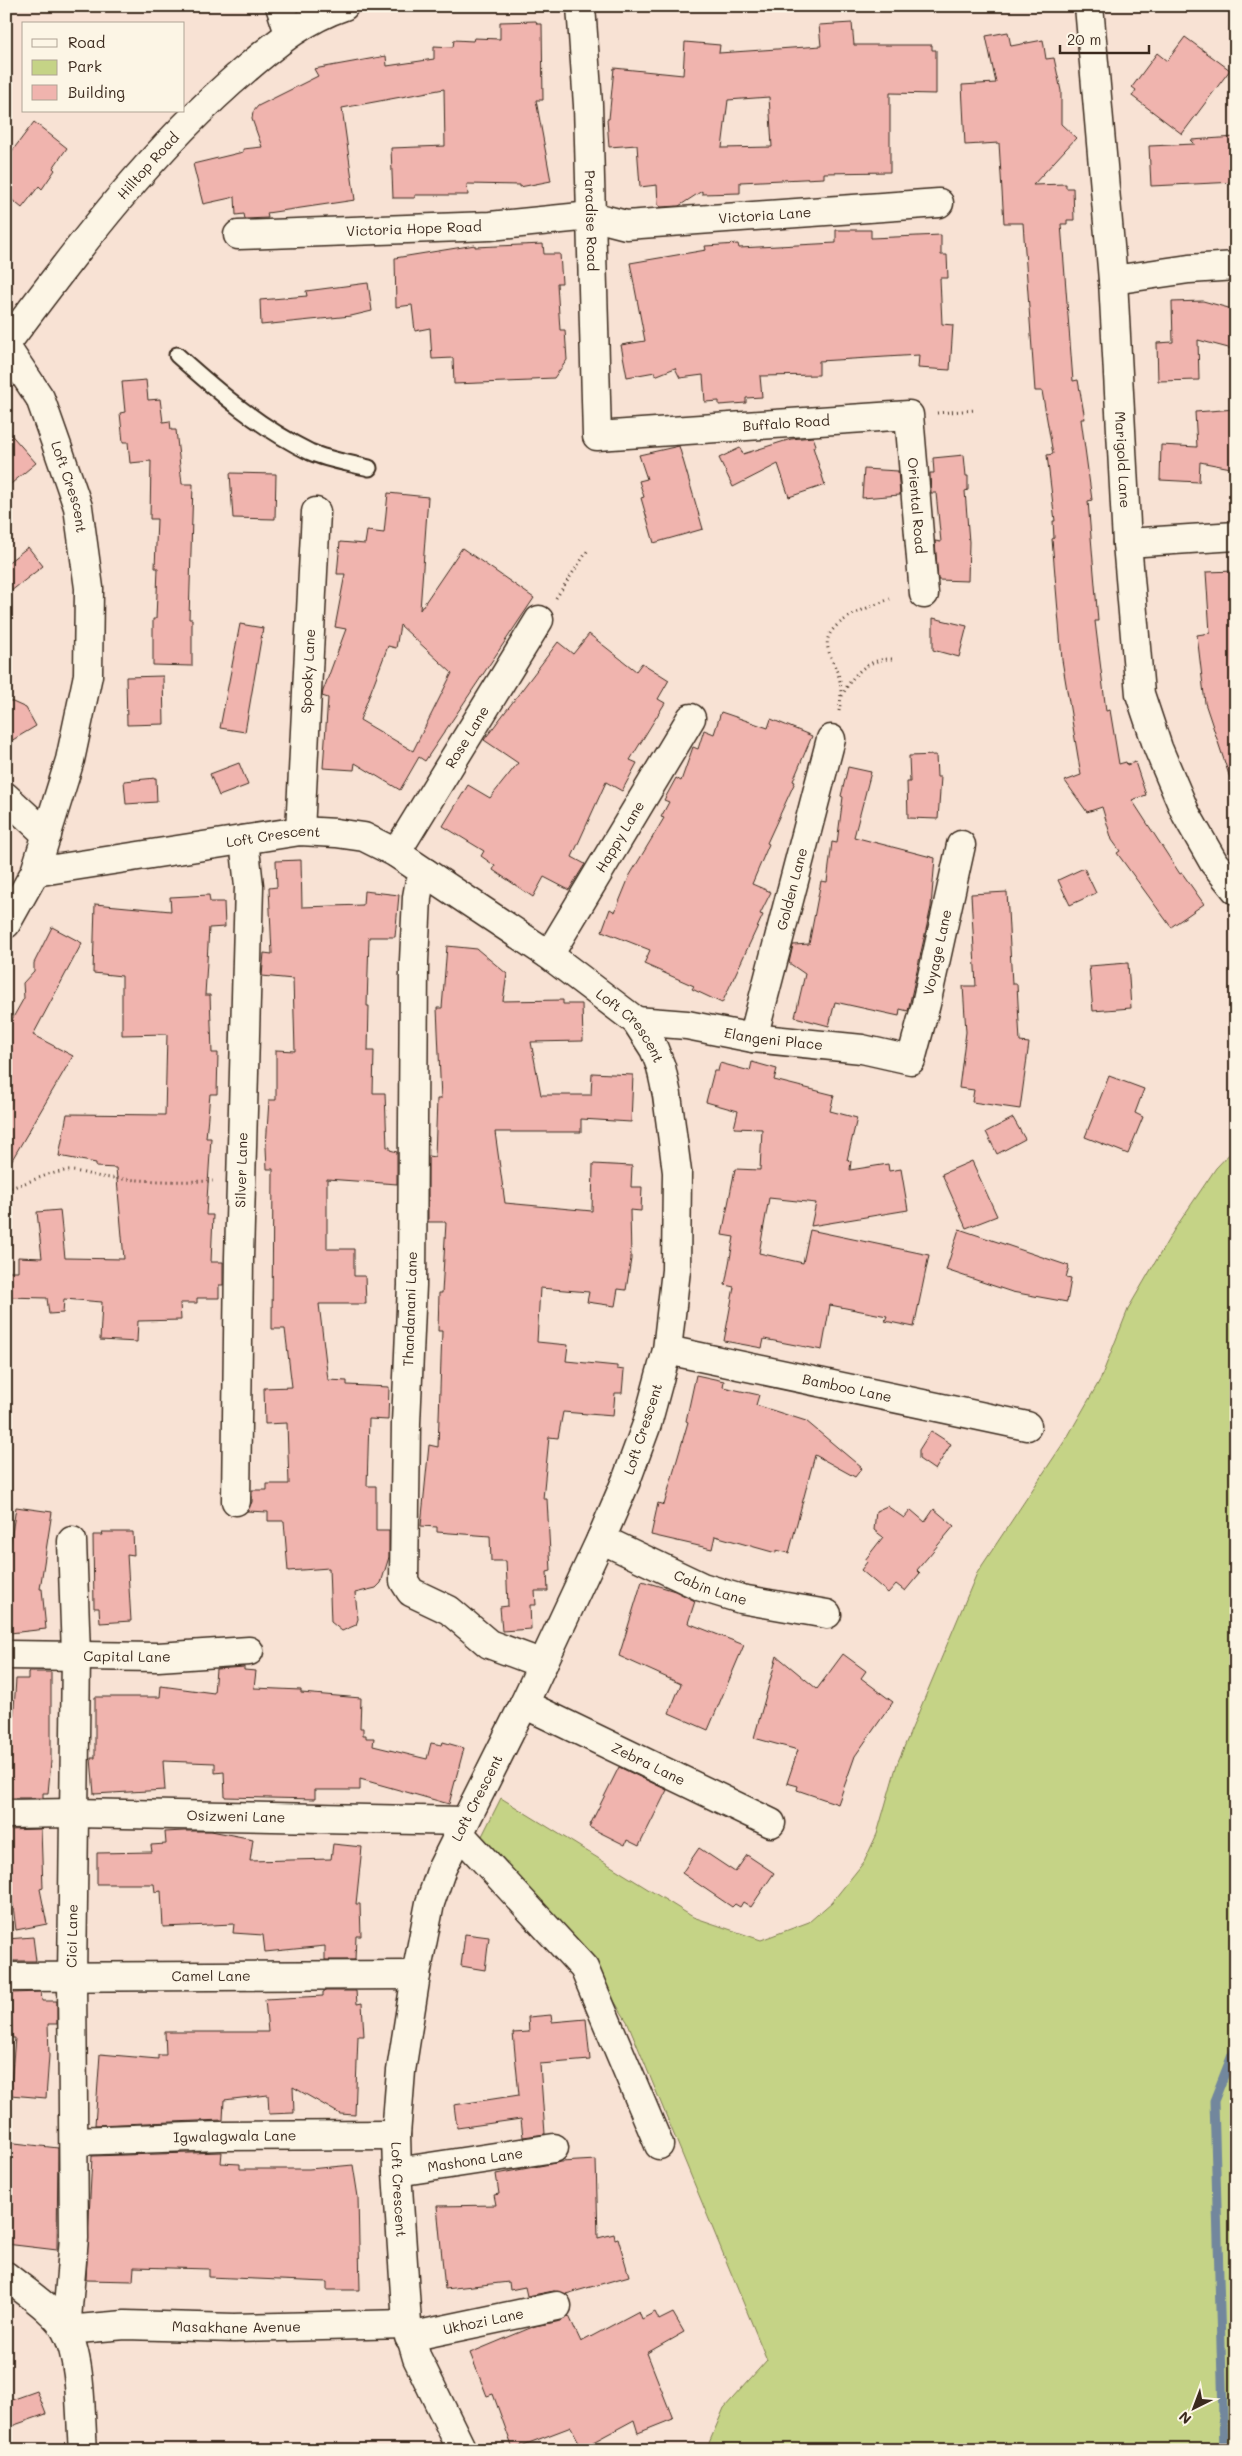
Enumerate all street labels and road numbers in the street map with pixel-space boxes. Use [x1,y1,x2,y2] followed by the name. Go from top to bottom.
[113,128,183,203] street label: Hilltop Road
[581,170,603,272] street label: Paradise Road
[718,202,812,227] street label: Victoria Lane
[346,216,482,240] street label: Victoria Hope Road
[742,410,830,435] street label: Buffalo Road
[1111,411,1135,509] street label: Marigold Lane
[47,438,91,534] street label: Loft Crescent
[904,457,931,555] street label: Oriental Road
[296,628,319,714] street label: Spooky Lane
[440,702,493,772] street label: Rose Lane
[591,797,648,876] street label: Happy Lane
[225,821,321,851] street label: Loft Crescent
[772,846,811,932] street label: Golden Lane
[918,908,956,997] street label: Voyage Lane
[592,984,668,1065] street label: Loft Crescent
[723,1023,824,1054] street label: Elangeni Place
[230,1132,251,1208] street label: Silver Lane
[398,1251,421,1367] street label: Thandanani Lane
[801,1369,894,1406] street label: Bamboo Lane
[619,1381,666,1477] street label: Loft Crescent
[671,1565,748,1609] street label: Cabin Lane
[83,1646,171,1666] street label: Capital Lane
[608,1738,689,1789] street label: Zebra Lane
[447,1751,507,1844] street label: Loft Crescent
[186,1805,285,1826] street label: Osizweni Lane
[61,1904,82,1968] street label: Cici Lane
[171,1966,251,1985] street label: Camel Lane
[173,2126,297,2147] street label: Igwalagwala Lane
[387,2142,411,2238] street label: Loft Crescent
[426,2143,524,2176] street label: Mashona Lane
[441,2303,525,2339] street label: Ukhozi Lane
[172,2316,301,2337] street label: Masakhane Avenue

